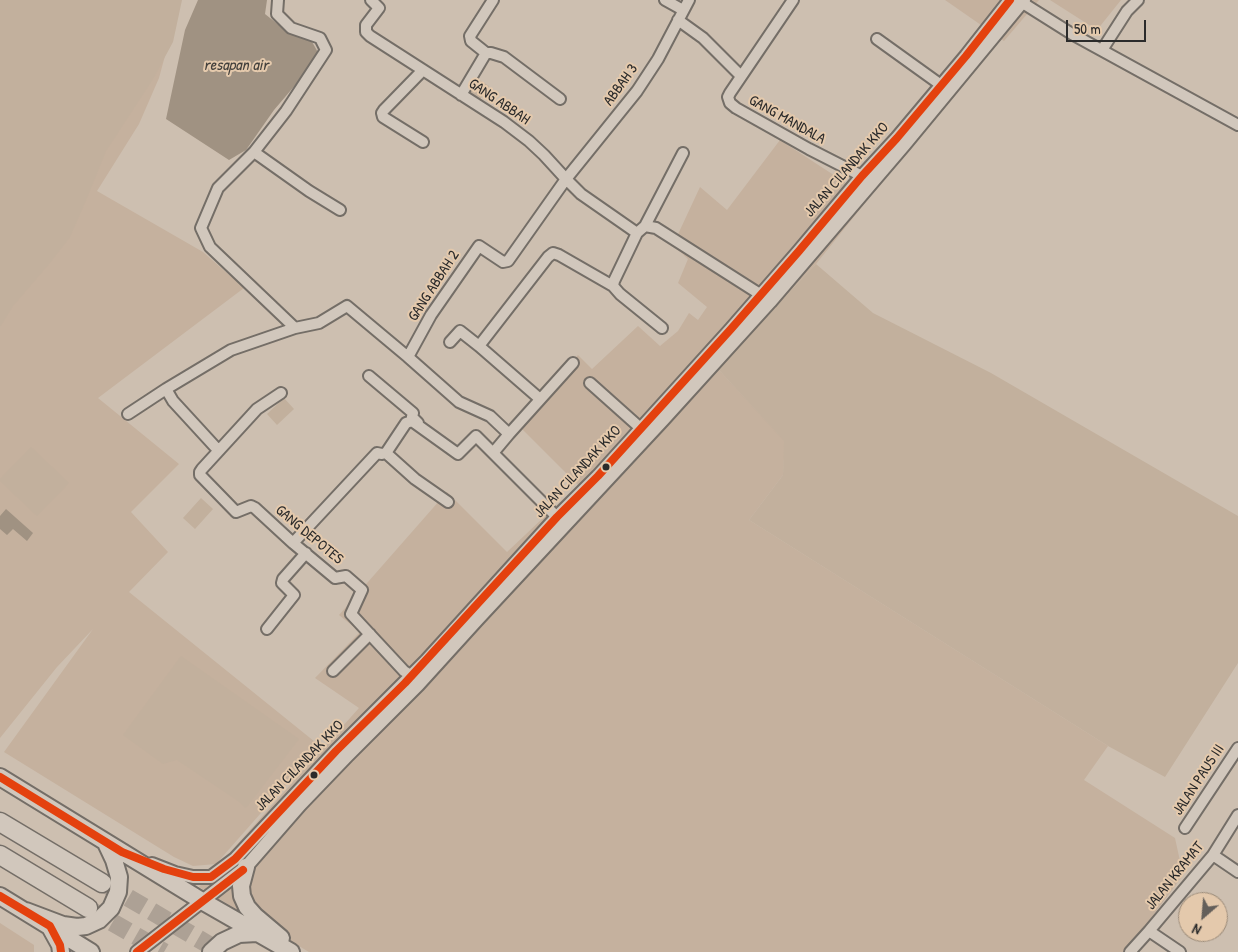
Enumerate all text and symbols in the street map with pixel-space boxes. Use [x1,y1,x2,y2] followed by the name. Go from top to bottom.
[1068,10,1148,42] scale bar
[1074,18,1101,39] text: 50 m
[203,56,269,76] water label: resapan air
[600,61,642,109] street label: ABBAH 3
[465,75,533,129] street label: GANG ABBAH
[746,92,828,148] street label: GANG MANDALA
[801,119,893,221] street label: JALAN CILANDAK KKO
[405,247,463,325] street label: GANG ABBAH 2
[531,422,625,522] street label: JALAN CILANDAK KKO
[601,462,611,472] unlabelled marker
[271,501,347,569] street label: GANG DEPOTES
[252,717,348,815] street label: JALAN CILANDAK KKO
[1169,741,1229,819] street label: JALAN PAUS III
[309,770,319,780] unlabelled marker
[1142,838,1208,914] street label: JALAN KRAMAT
[1178,892,1228,942] north arrow
[1189,920,1204,940] text: N

